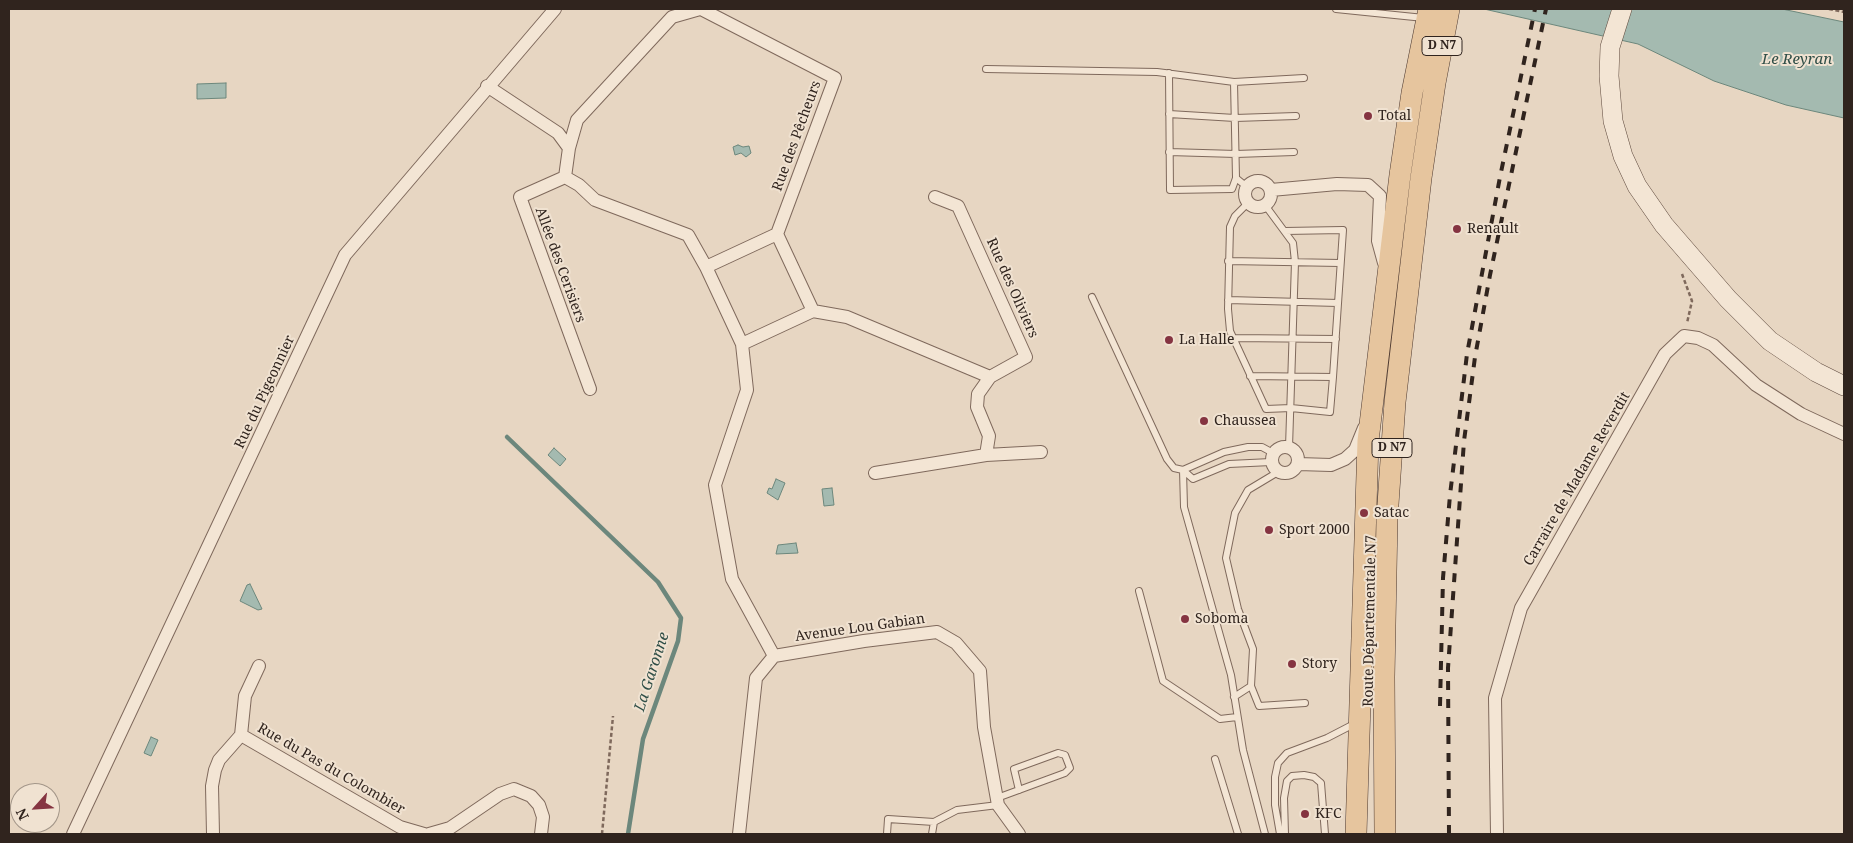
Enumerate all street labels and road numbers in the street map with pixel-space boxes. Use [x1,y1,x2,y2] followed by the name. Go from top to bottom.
[1422,36,1462,56] road number: D N7
[769,79,825,193] street label: Rue des Pêcheurs
[531,205,589,325] street label: Allée des Cerisiers
[982,236,1042,340] street label: Rue des Oliviers
[231,333,299,451] street label: Rue du Pigeonnier
[1520,389,1634,569] street label: Carraire de Madame Reverdit
[1372,438,1412,458] road number: D N7
[1360,535,1380,707] street label: Route Départementale N7
[794,611,926,645] street label: Avenue Lou Gabian
[254,720,408,818] street label: Rue du Pas du Colombier

